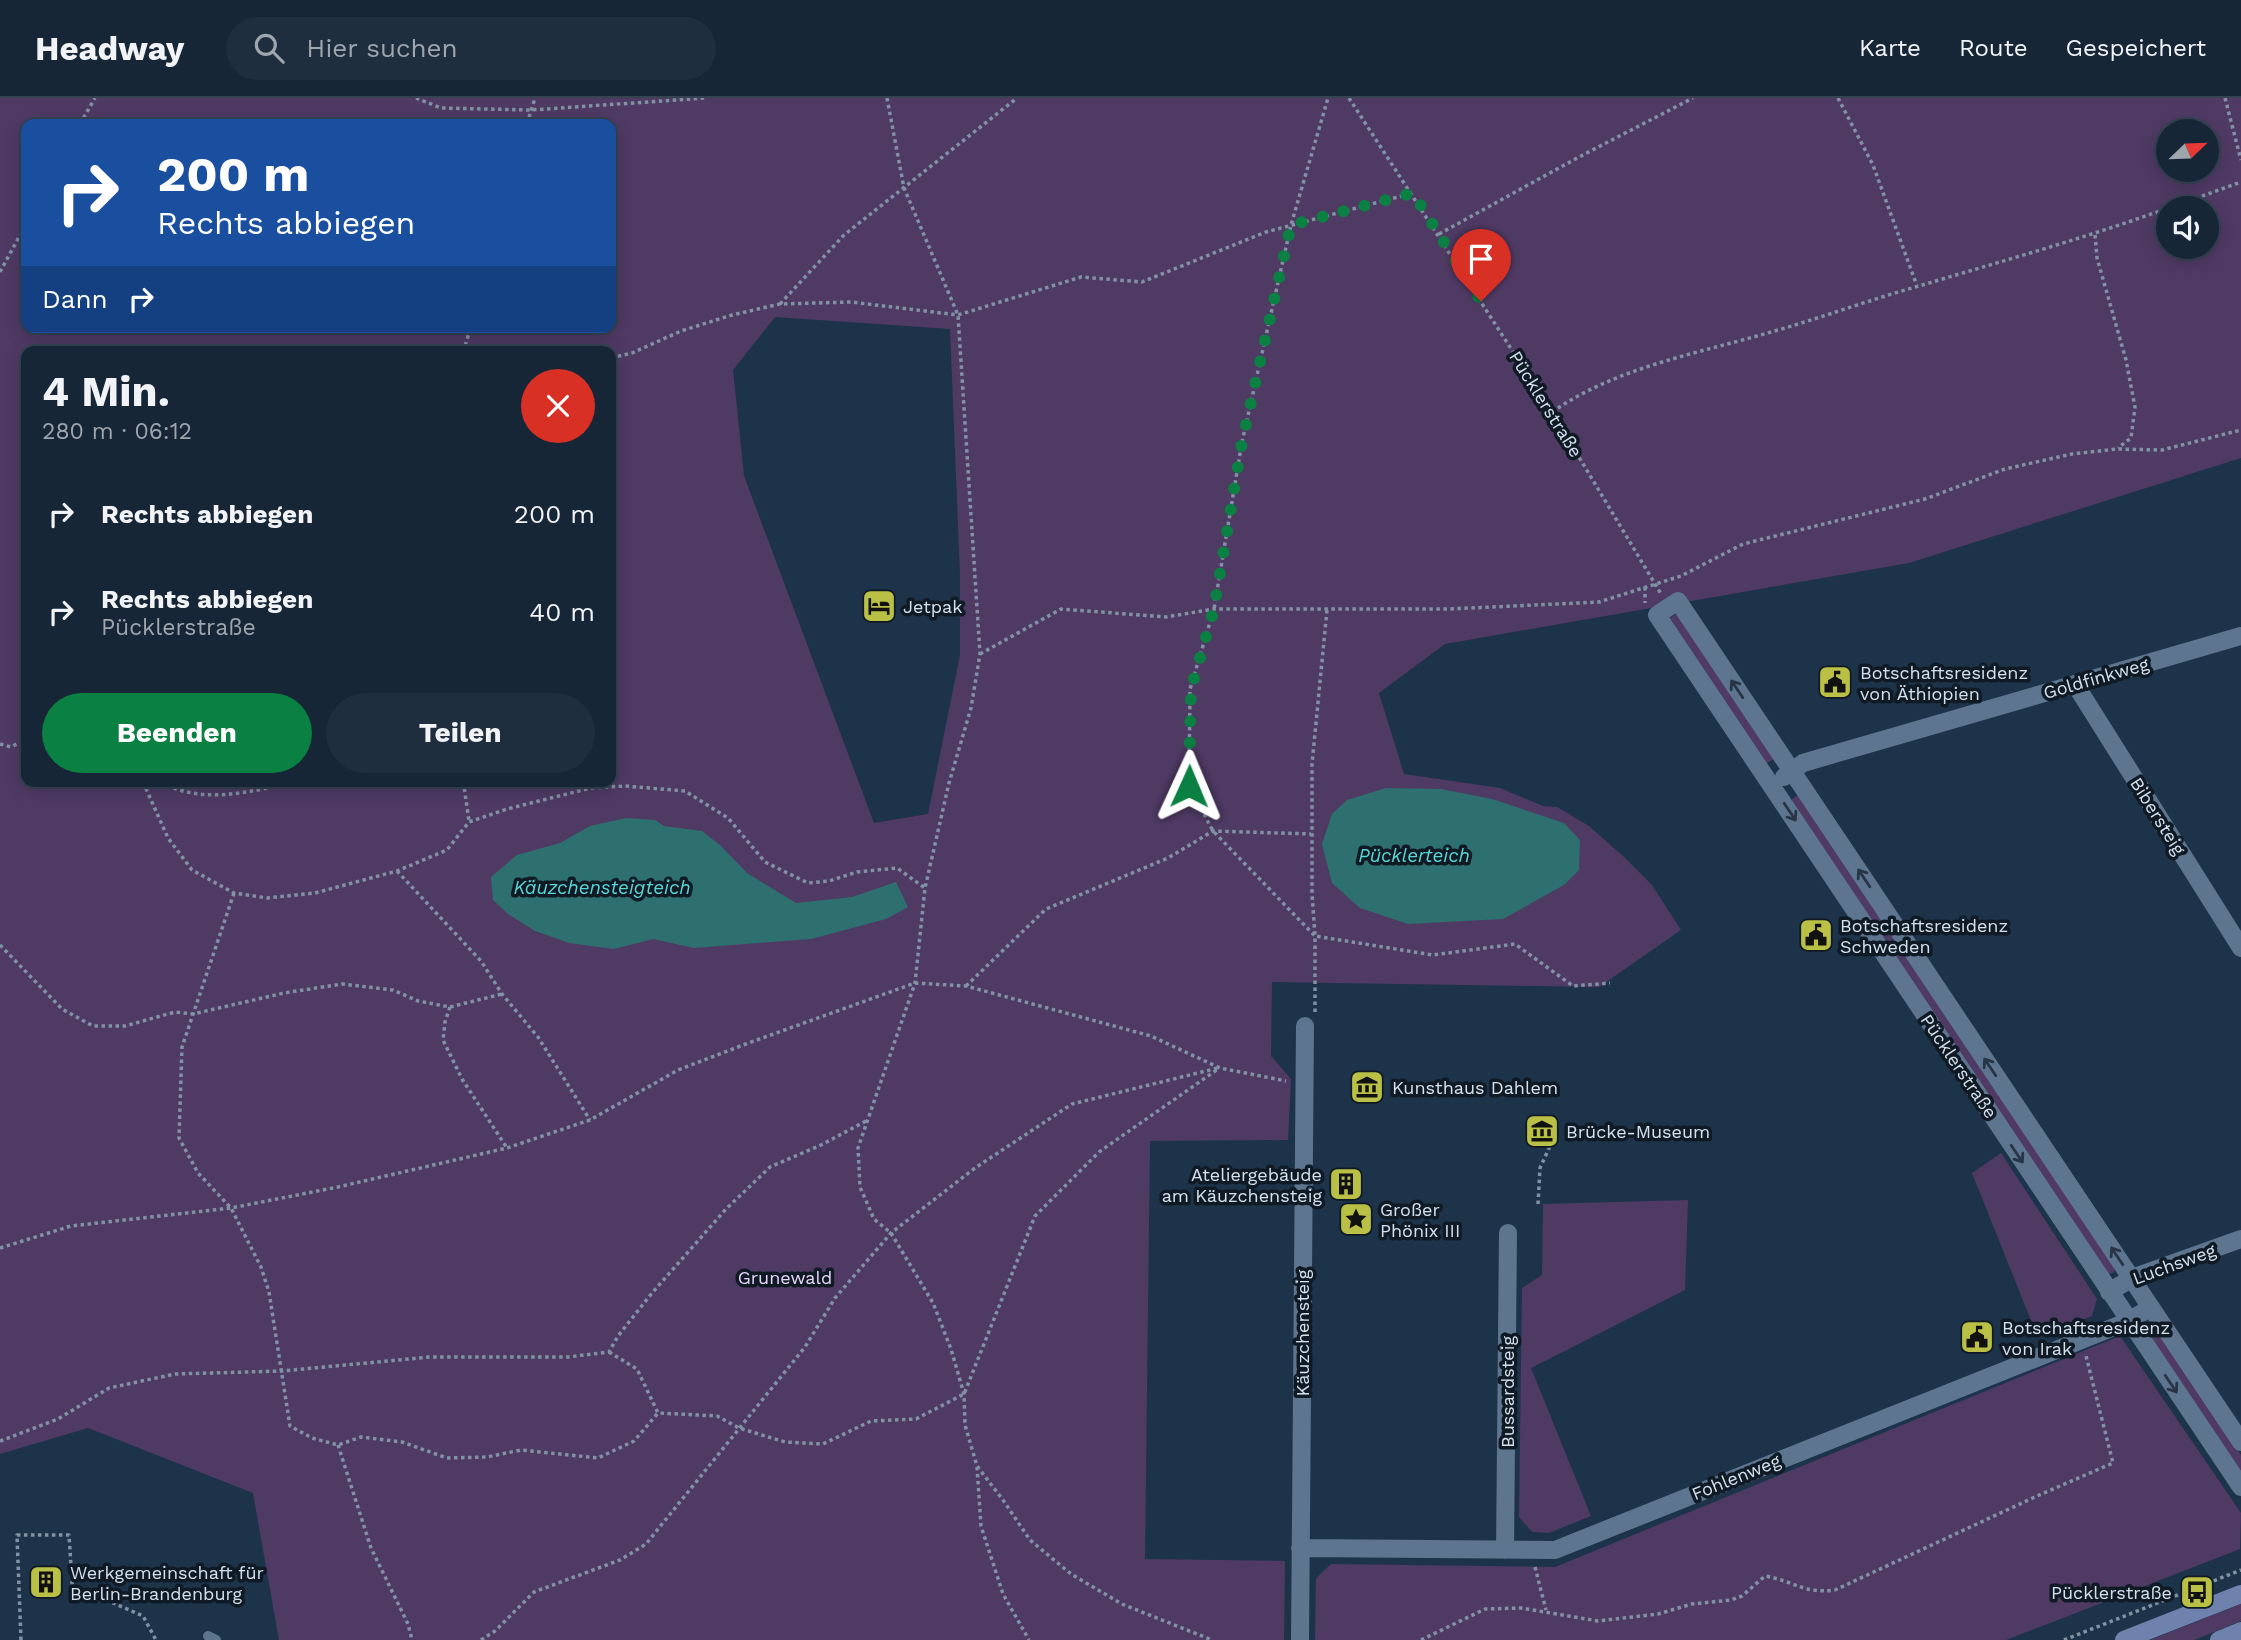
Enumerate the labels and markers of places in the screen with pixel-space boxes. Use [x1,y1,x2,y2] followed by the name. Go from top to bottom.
[1451,229,1511,301] pin
[860,587,898,625] hotel icon: Jetpak
[903,596,962,617] place label: Jetpak
[1860,662,2028,704] place label: Botschaftsresidenz von Äthiopien
[1816,663,1854,701] public building icon: Botschaftsresidenz von Äthiopien
[1840,915,2008,957] place label: Botschaftsresidenz Schweden
[1797,916,1835,954] public building icon: Botschaftsresidenz Schweden
[1348,1068,1386,1106] museum icon: Kunsthaus Dahlem
[1392,1077,1558,1098] place label: Kunsthaus Dahlem
[1523,1112,1561,1150] museum icon: Brücke-Museum
[1566,1121,1710,1142] place label: Brücke-Museum
[1162,1164,1322,1206] place label: Ateliergebäude am Käuzchensteig
[1327,1165,1365,1203] building icon: Ateliergebäude am Käuzchensteig
[1380,1199,1460,1241] place label: Großer Phönix III
[1337,1200,1375,1238] place icon: Großer Phönix III
[2002,1317,2170,1359] place label: Botschaftsresidenz von Irak
[1958,1318,1996,1356] public building icon: Botschaftsresidenz von Irak
[70,1562,264,1604] place label: Werkgemeinschaft für Berlin-Brandenburg
[27,1563,65,1601] building icon: Werkgemeinschaft für Berlin-Brandenburg
[2178,1573,2216,1611] bus stop icon: Pücklerstraße
[2051,1582,2172,1603] place label: Pücklerstraße

